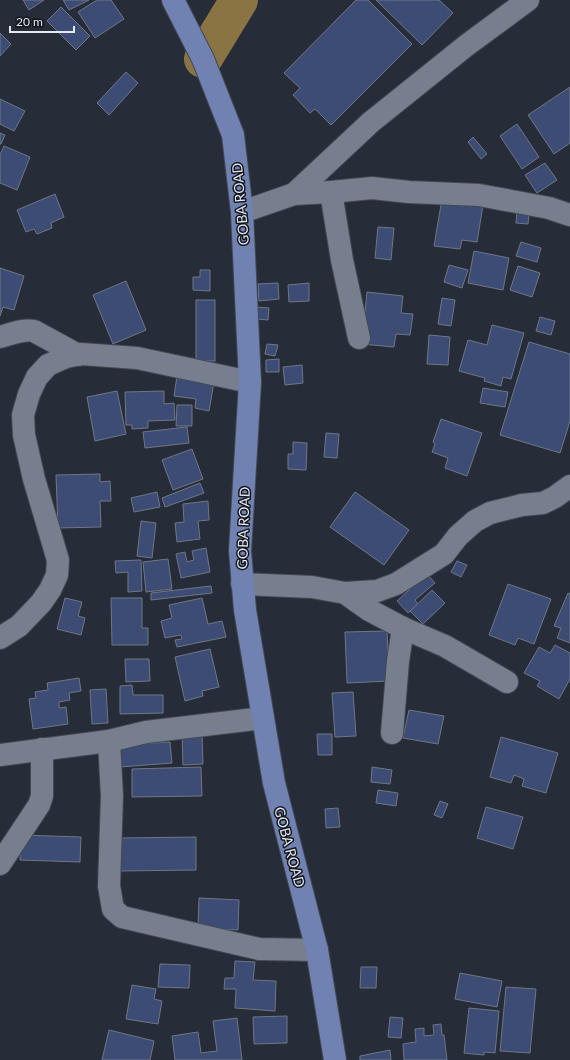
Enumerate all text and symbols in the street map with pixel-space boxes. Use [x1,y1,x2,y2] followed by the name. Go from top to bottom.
[10,8,74,34] scale bar
[16,14,43,29] text: 20 m
[228,162,252,246] street label: GOBA ROAD
[233,486,253,570] street label: GOBA ROAD
[271,805,309,889] street label: GOBA ROAD

